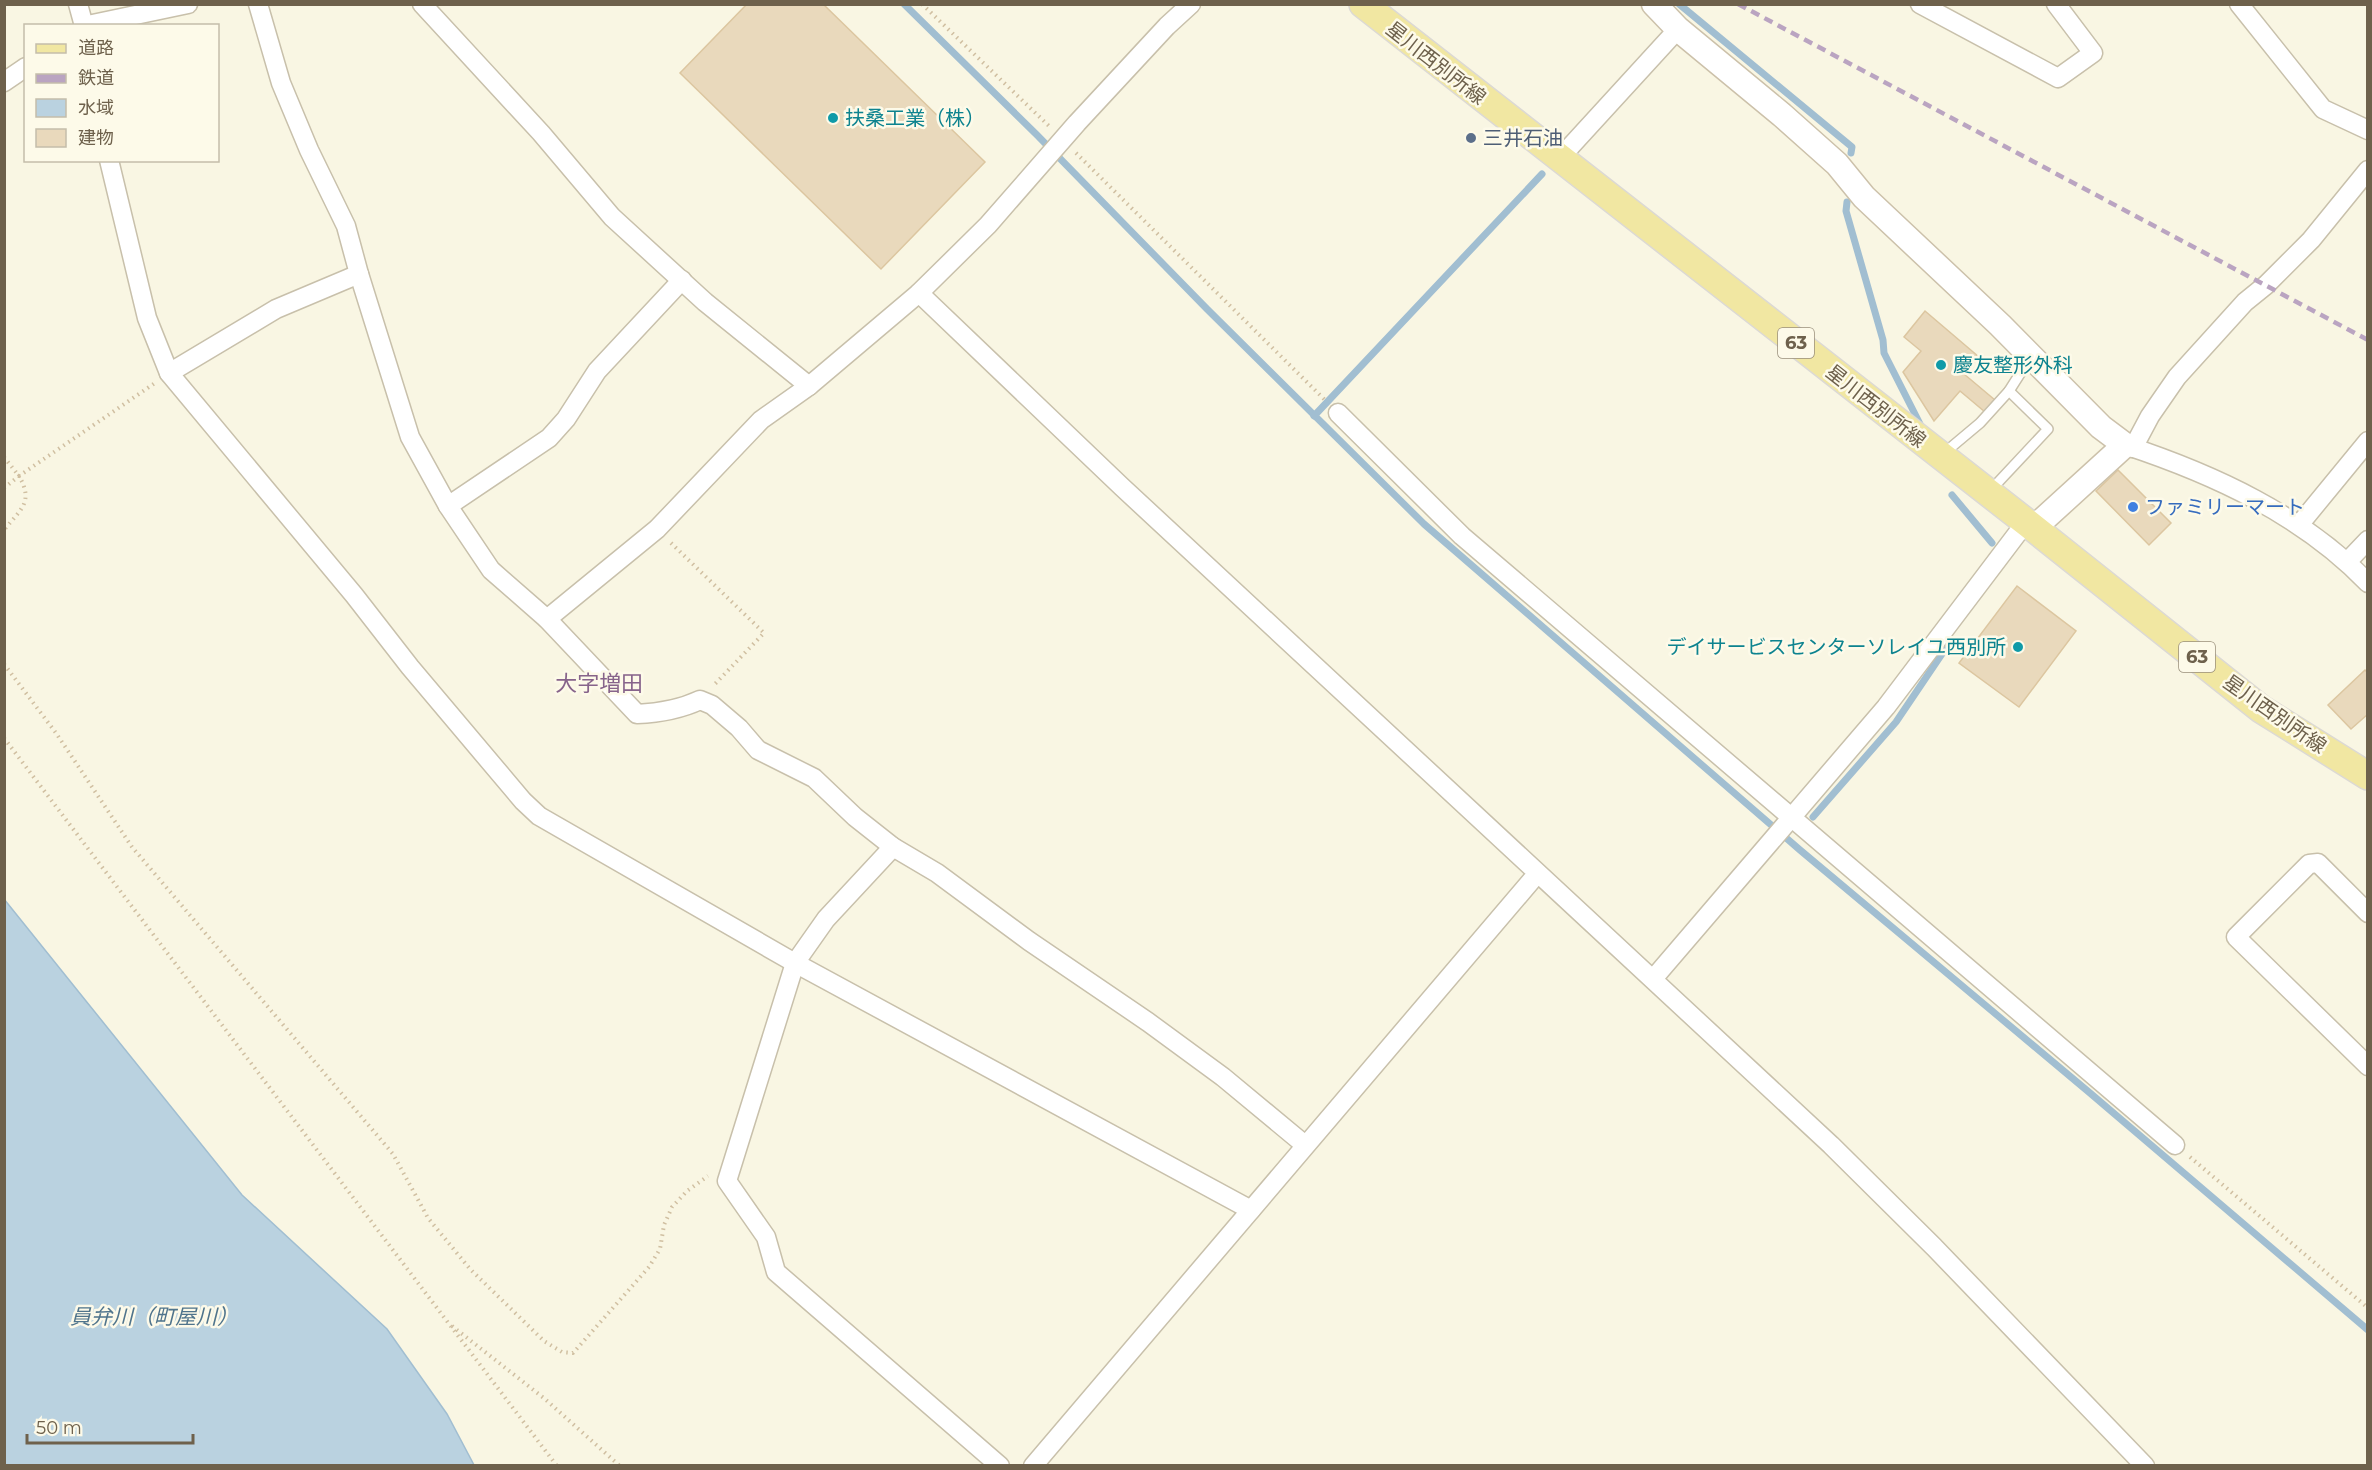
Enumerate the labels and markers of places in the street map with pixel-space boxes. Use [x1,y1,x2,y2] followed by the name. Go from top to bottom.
[845,106,985,130] place label: 扶桑工業（株）
[826,111,840,125] marker: 扶桑工業（株）
[1483,126,1563,150] place label: 三井石油
[1464,131,1478,145] marker: 三井石油
[1953,353,2073,377] place label: 慶友整形外科
[1934,358,1948,372] marker: 慶友整形外科
[2145,495,2305,519] place label: ファミリーマート
[2126,500,2140,514] marker: ファミリーマート
[1666,635,2006,659] place label: デイサービスセンターソレイユ西別所
[2011,640,2025,654] marker: デイサービスセンターソレイユ西別所

